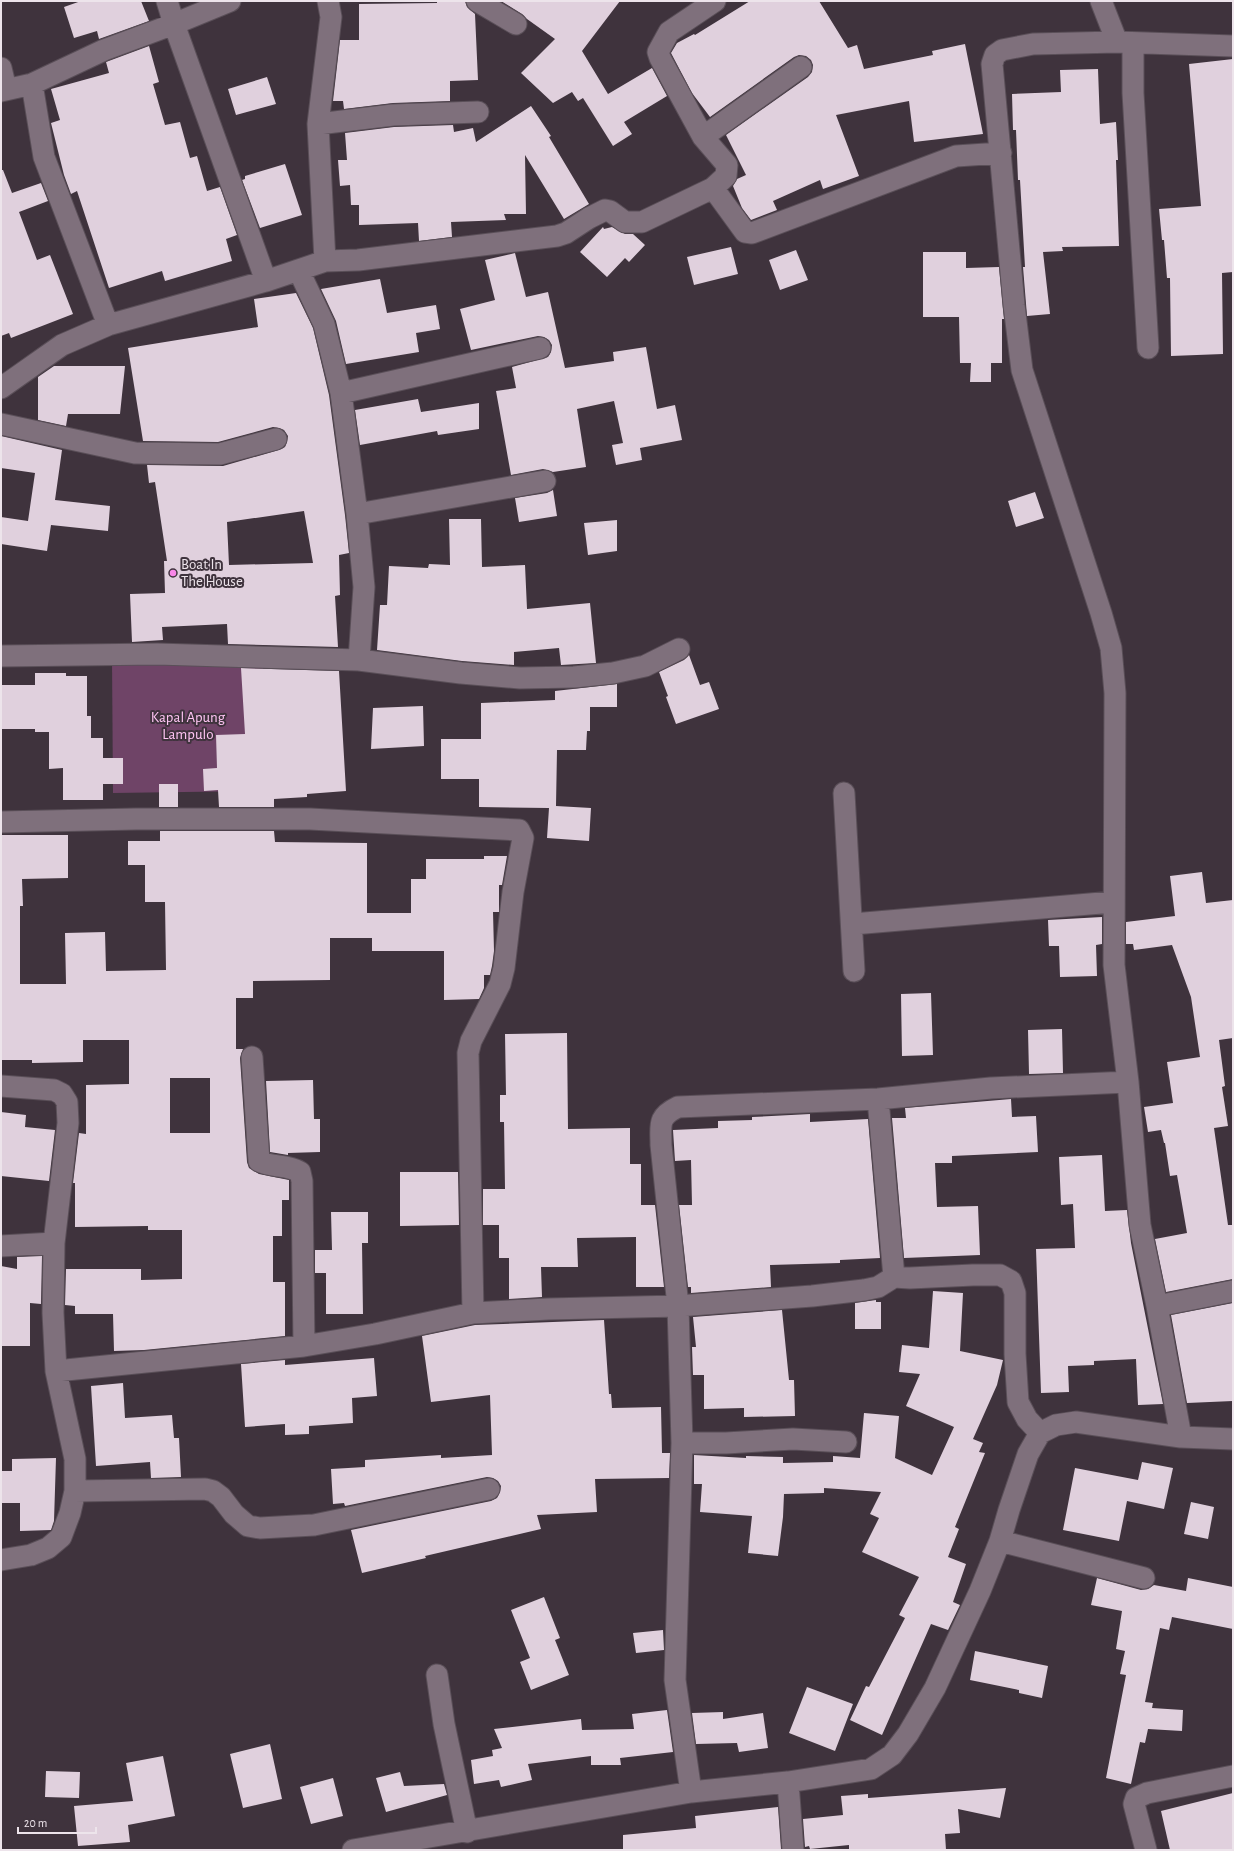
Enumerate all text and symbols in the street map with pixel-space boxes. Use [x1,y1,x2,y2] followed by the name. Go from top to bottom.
[181,557,243,589] place label: Boat In The House
[168,568,178,578] marker: Boat In The House
[151,710,226,742] park label: Kapal Apung Lampulo
[18,1809,96,1835] scale bar
[24,1817,47,1829] text: 20 m

